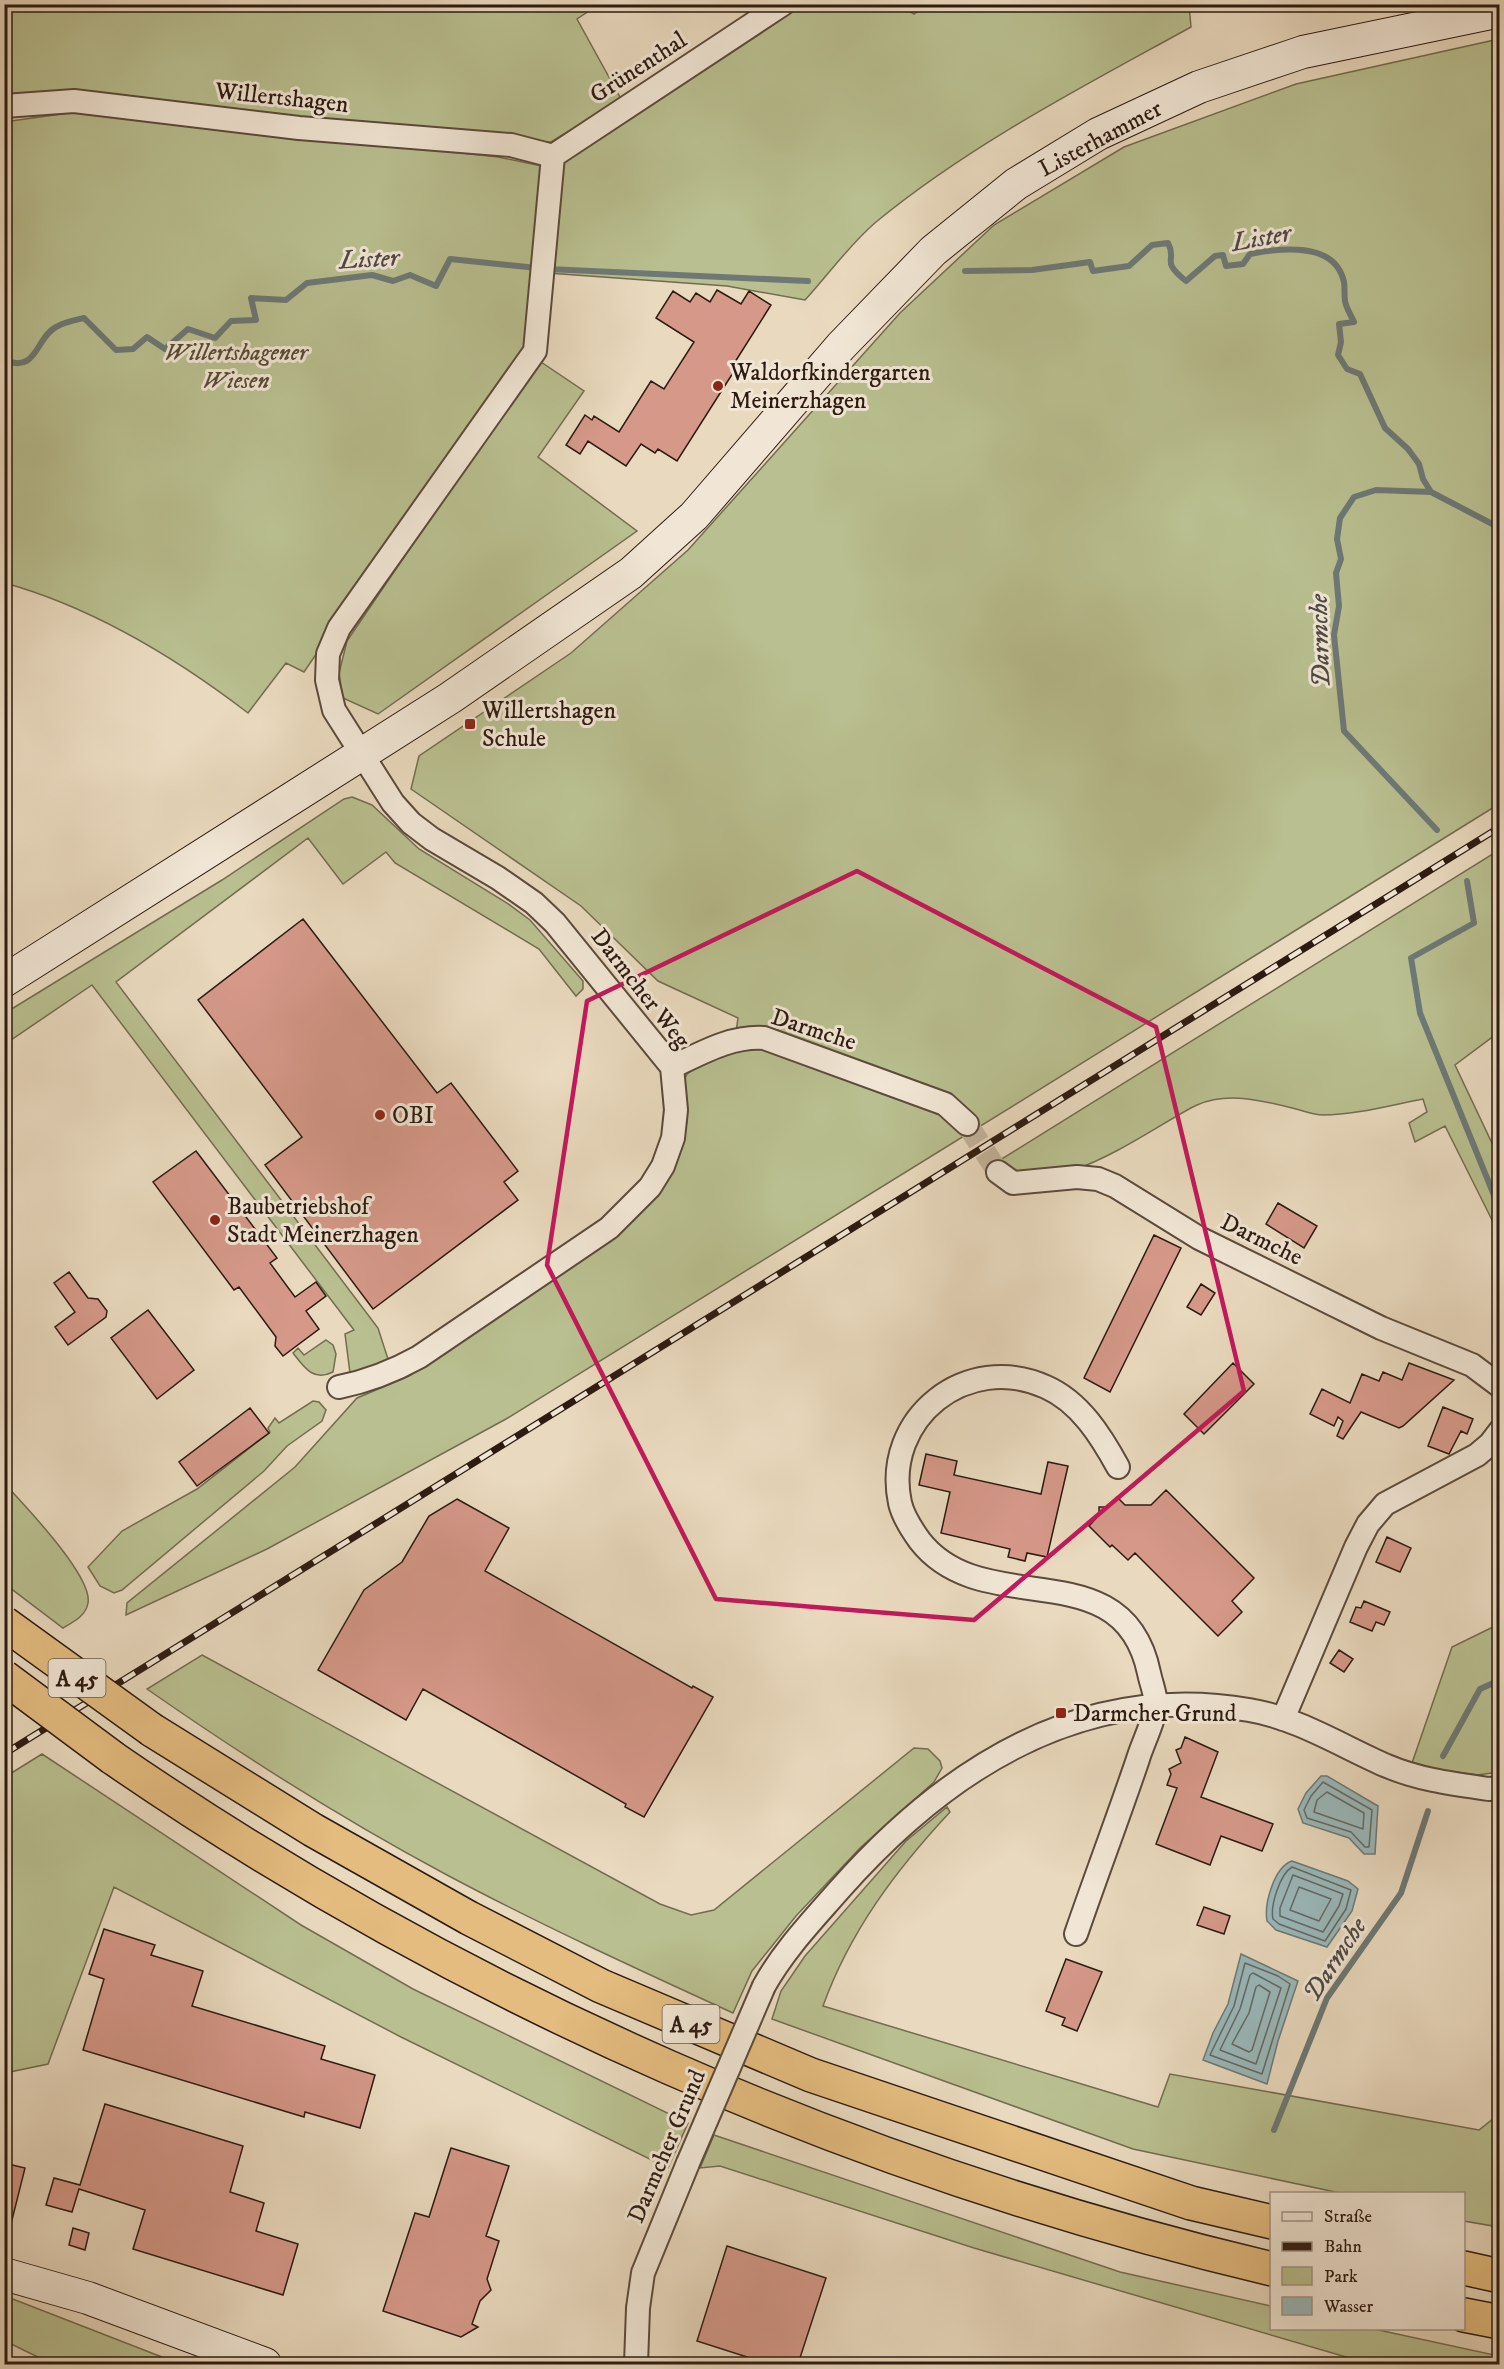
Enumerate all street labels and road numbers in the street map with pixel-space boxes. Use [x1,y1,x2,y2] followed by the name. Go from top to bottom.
[584,25,693,110] street label: Grünenthal
[213,76,351,120] street label: Willertshagen
[1034,94,1167,184] street label: Listerhammer
[584,923,697,1055] street label: Darmcher Weg
[767,1002,860,1058] street label: Darmche
[1216,1207,1308,1273] street label: Darmche
[48,1659,106,1697] road number: A 45
[662,2005,720,2043] road number: A 45
[621,2065,713,2228] street label: Darmcher Grund

